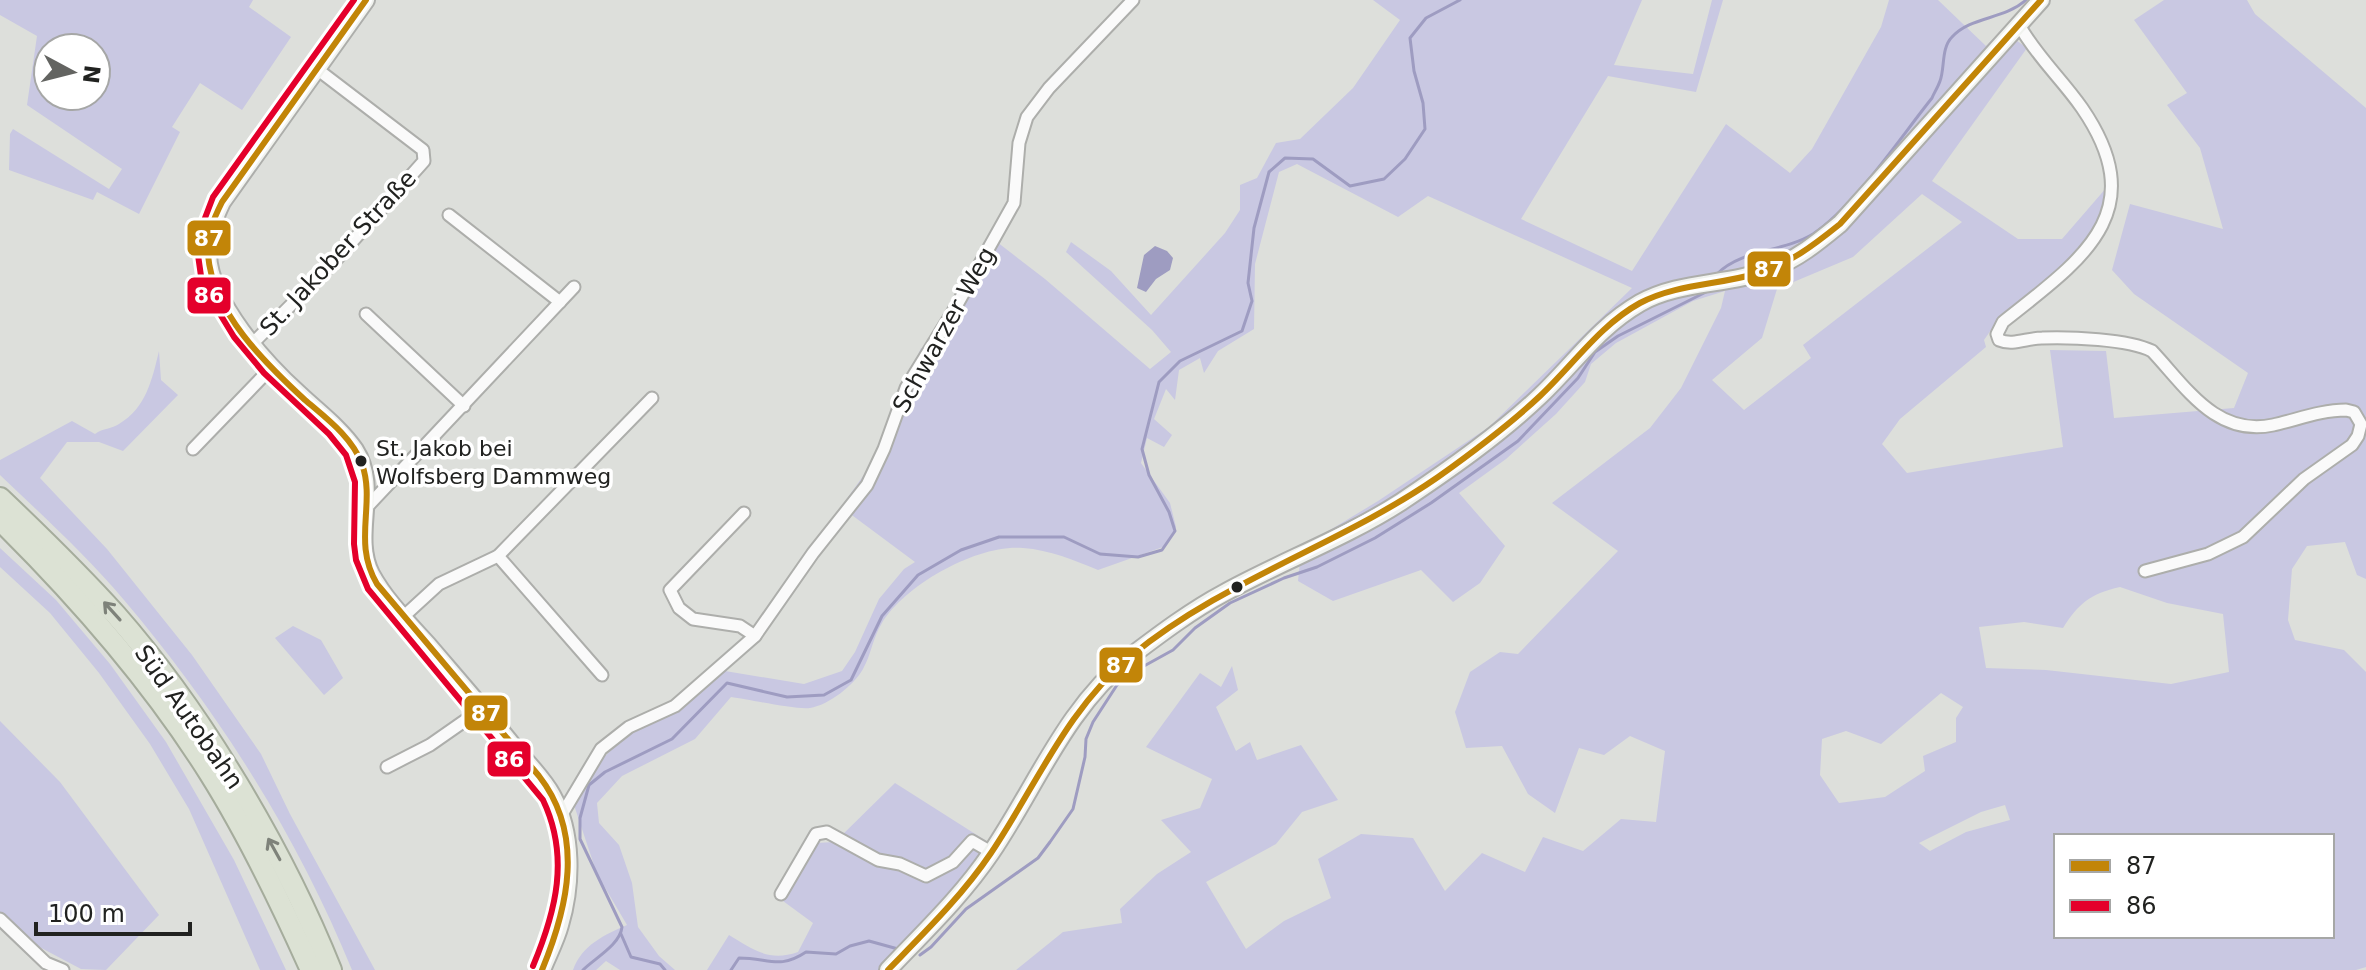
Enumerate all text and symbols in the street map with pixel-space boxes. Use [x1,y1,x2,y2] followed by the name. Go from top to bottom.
[32,32,112,112] north arrow
[78,64,105,85] text: N
[254,164,422,342] street label: St. Jakober Straße
[186,219,232,257] line badge: 87
[194,226,224,251] text: 87
[887,242,1001,418] street label: Schwarzer Weg
[1746,250,1792,288] line badge: 87
[1754,257,1784,282] text: 87
[186,276,232,315] line badge: 86
[194,283,224,308] text: 86
[376,436,611,489] place label: St. Jakob bei Wolfsberg Dammweg
[353,453,369,469] marker: St. Jakob bei Wolfsberg Dammweg
[1229,579,1245,595] unlabelled marker
[103,602,121,622] one-way arrow
[129,640,249,794] street label: Süd Autobahn
[1098,646,1144,684] line badge: 87
[1106,653,1136,678] text: 87
[463,694,509,732] line badge: 87
[471,701,501,726] text: 87
[486,740,532,778] line badge: 86
[494,747,524,772] text: 86
[2054,834,2334,938] legend
[266,838,282,861] one-way arrow
[2126,852,2157,880] text: 87
[36,886,190,936] scale bar
[2126,892,2157,920] text: 86
[48,900,125,928] text: 100 m

